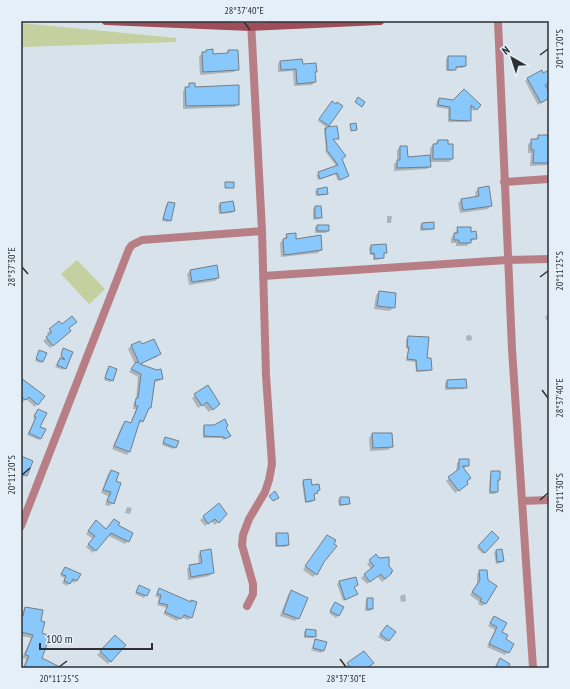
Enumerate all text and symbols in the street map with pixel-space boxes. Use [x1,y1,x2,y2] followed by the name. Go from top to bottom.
[224,4,264,17] text: 28°37'40"E
[553,29,566,69] text: 20°11'20"S
[492,38,532,78] north arrow
[499,43,512,58] text: N
[5,247,18,287] text: 28°37'30"E
[553,251,566,291] text: 20°11'25"S
[553,378,566,418] text: 28°37'40"E
[5,455,18,495] text: 20°11'20"S
[553,473,566,513] text: 20°11'30"S
[40,625,152,651] scale bar
[46,631,73,646] text: 100 m
[39,672,79,685] text: 20°11'25"S
[326,672,366,685] text: 28°37'30"E

